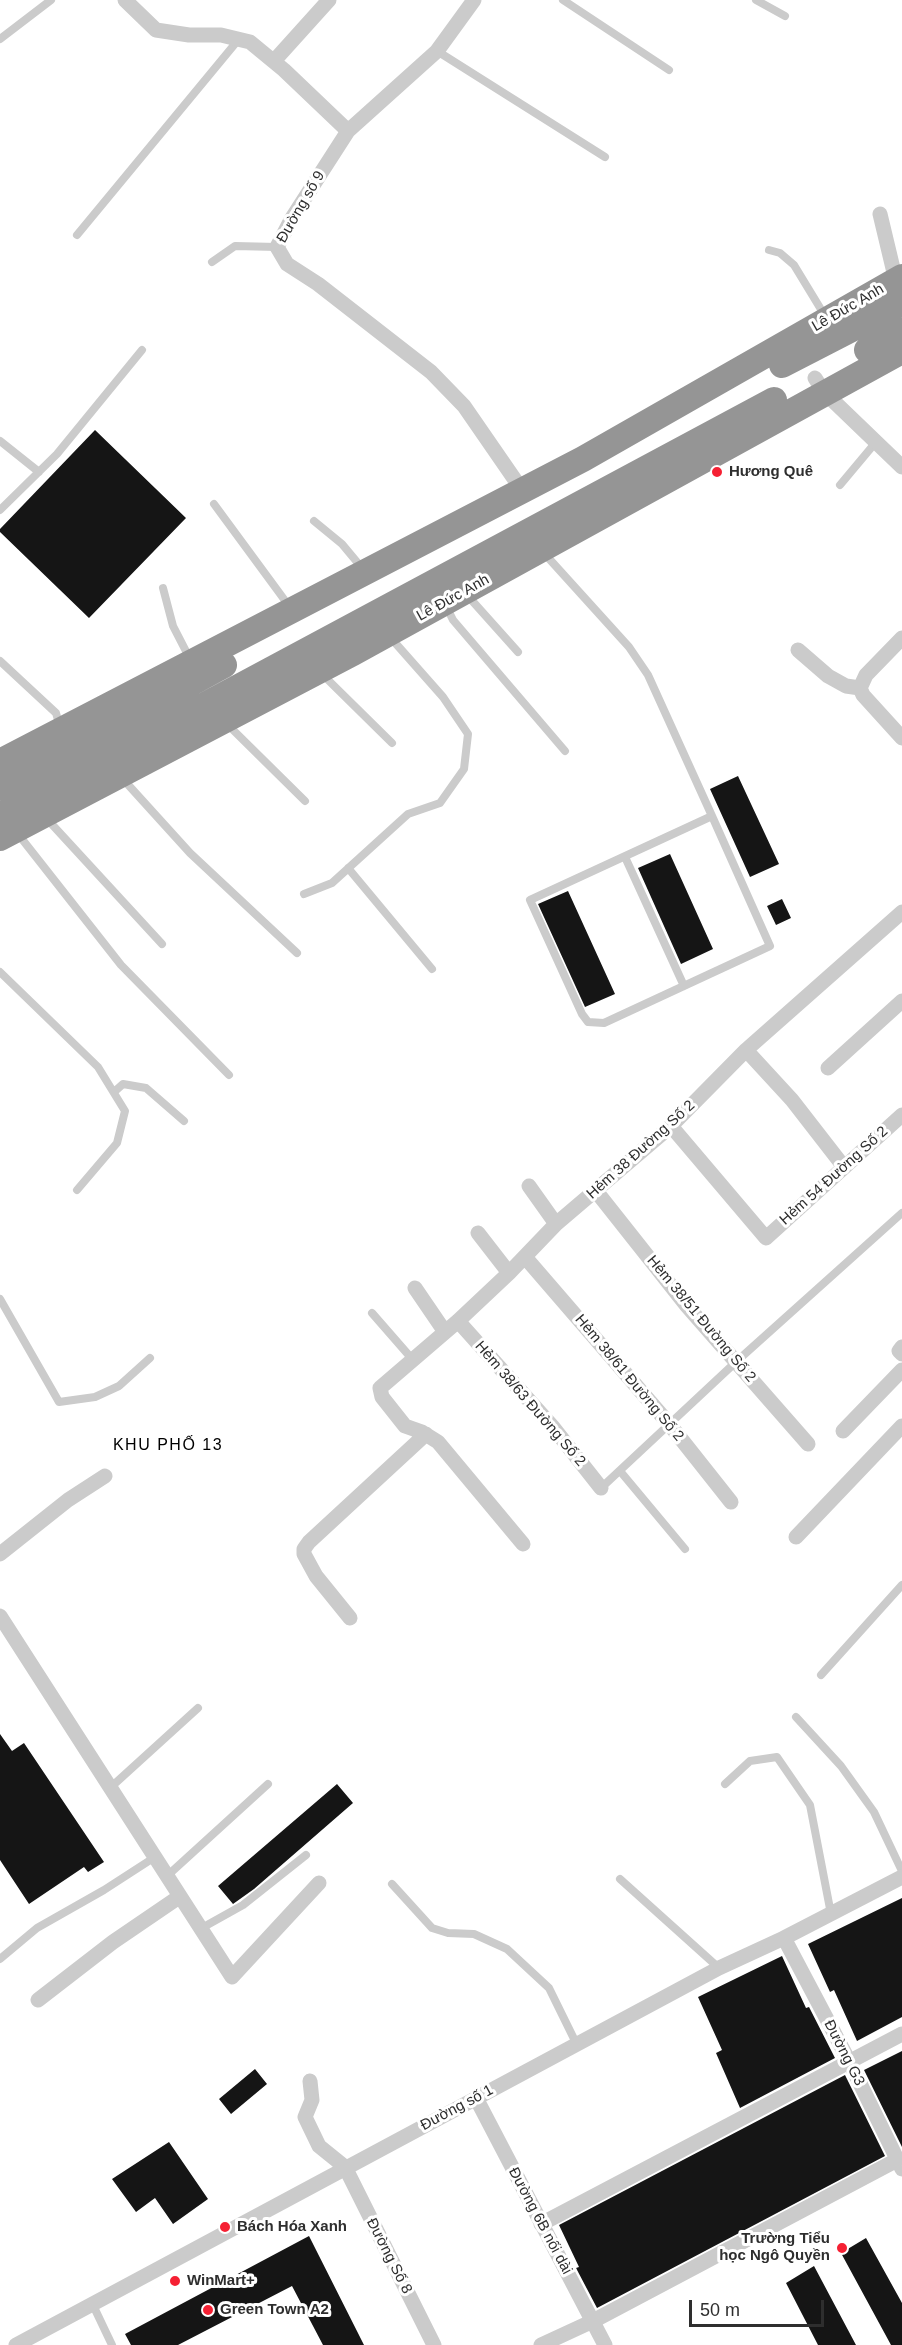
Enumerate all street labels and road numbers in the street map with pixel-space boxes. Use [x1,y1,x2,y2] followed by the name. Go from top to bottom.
[273,168,329,246] street label: Đường số 9
[809,280,887,336] street label: Lê Đức Anh
[414,571,492,625] street label: Lê Đức Anh
[583,1097,699,1203] street label: Hẻm 38 Đường Số 2
[776,1123,892,1229] street label: Hẻm 54 Đường Số 2
[643,1252,759,1386] street label: Hẻm 38/51 Đường Số 2
[571,1311,687,1445] street label: Hẻm 38/61 Đường Số 2
[471,1338,589,1470] street label: Hẻm 38/63 Đường Số 2
[820,2017,868,2089] street label: Đường G3
[417,2081,497,2135] street label: Đường số 1
[504,2165,576,2277] street label: Đường 6B nối dài
[362,2215,416,2297] street label: Đường Số 8

